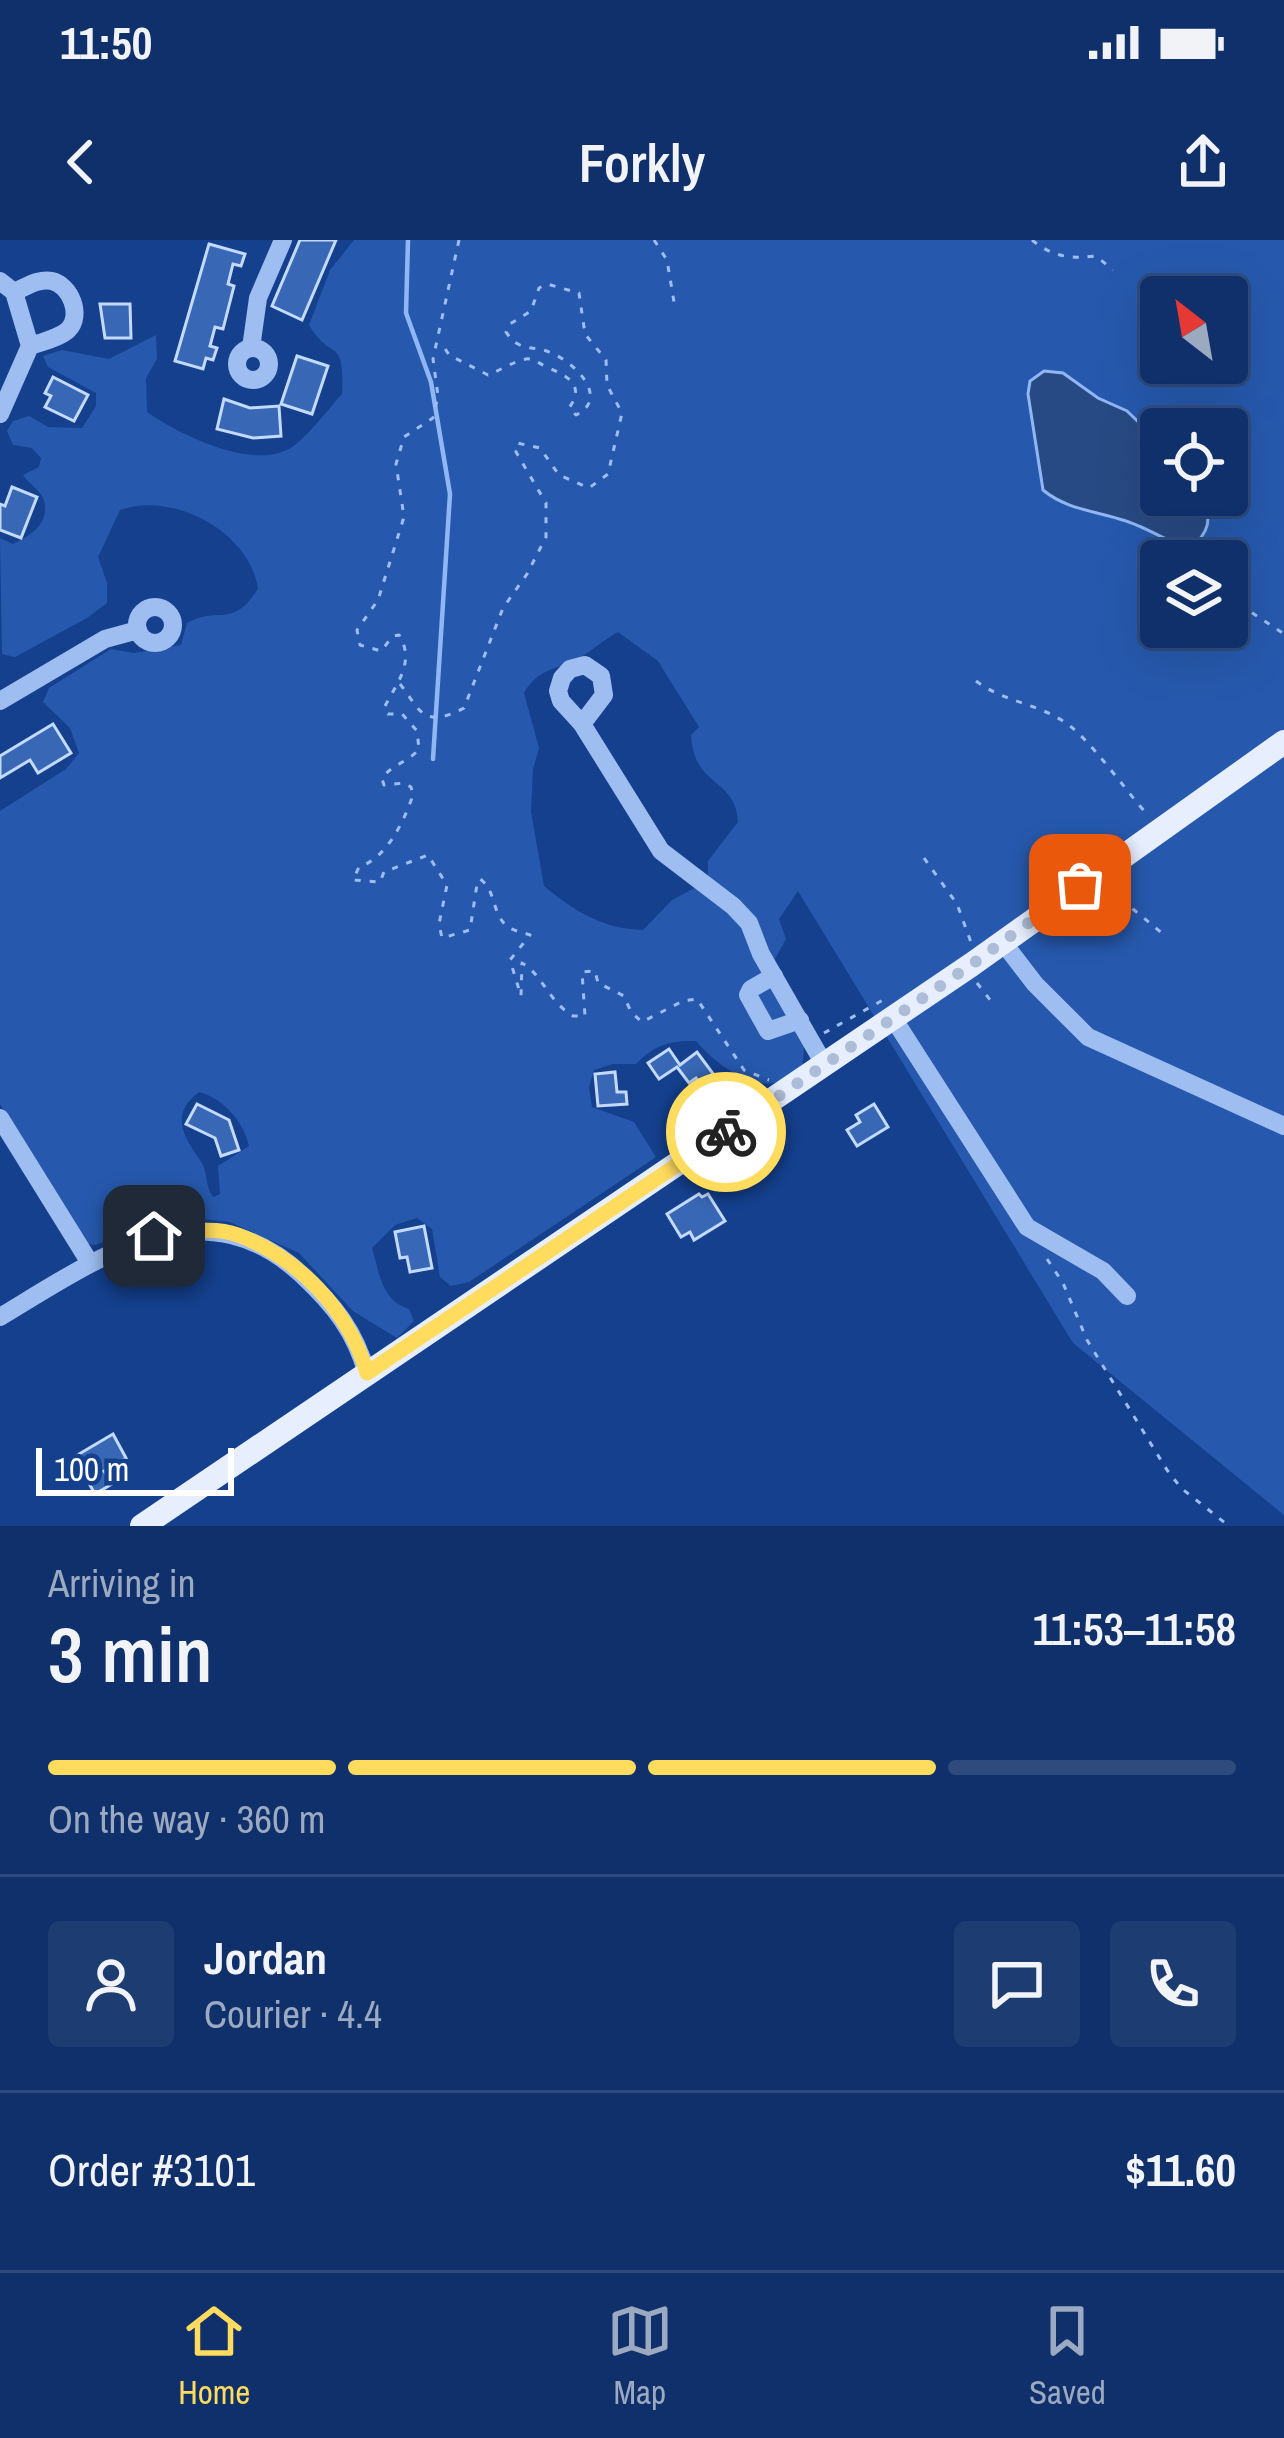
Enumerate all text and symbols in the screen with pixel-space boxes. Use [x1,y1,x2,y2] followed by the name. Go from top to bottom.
[60,12,152,73] text: 11:50
[579,126,705,199] text: Forkly
[48,129,114,195] icon: back
[1170,129,1236,195] icon: share
[1140,276,1248,384] north arrow
[1140,276,1248,648] map controls
[1140,408,1248,516] button: locate
[1140,540,1248,648] button: layers
[1029,834,1131,936] pin
[1047,852,1113,918] icon: bag
[666,1072,786,1192] courier
[693,1099,759,1165] icon: bike
[103,1185,205,1287] pin
[121,1203,187,1269] icon: home
[36,1442,234,1495] scale bar
[54,1447,129,1491] text: 100 m
[48,1557,196,1609] text: Arriving in
[1033,1598,1236,1659] text: 11:53–11:58
[48,1601,213,1706] text: 3 min
[48,1793,325,1845] text: On the way · 360 m
[48,1921,174,2047] button: person
[954,1921,1080,2047] button: chat
[1110,1921,1236,2047] button: phone
[204,1927,327,1988] text: Jordan
[204,1988,382,2040] text: Courier · 4.4
[48,2139,255,2200] text: Order #3101
[1125,2139,1236,2200] text: $11.60
[178,2298,250,2414] tab: Home
[607,2298,673,2414] tab: Map
[1029,2298,1106,2414] tab: Saved

